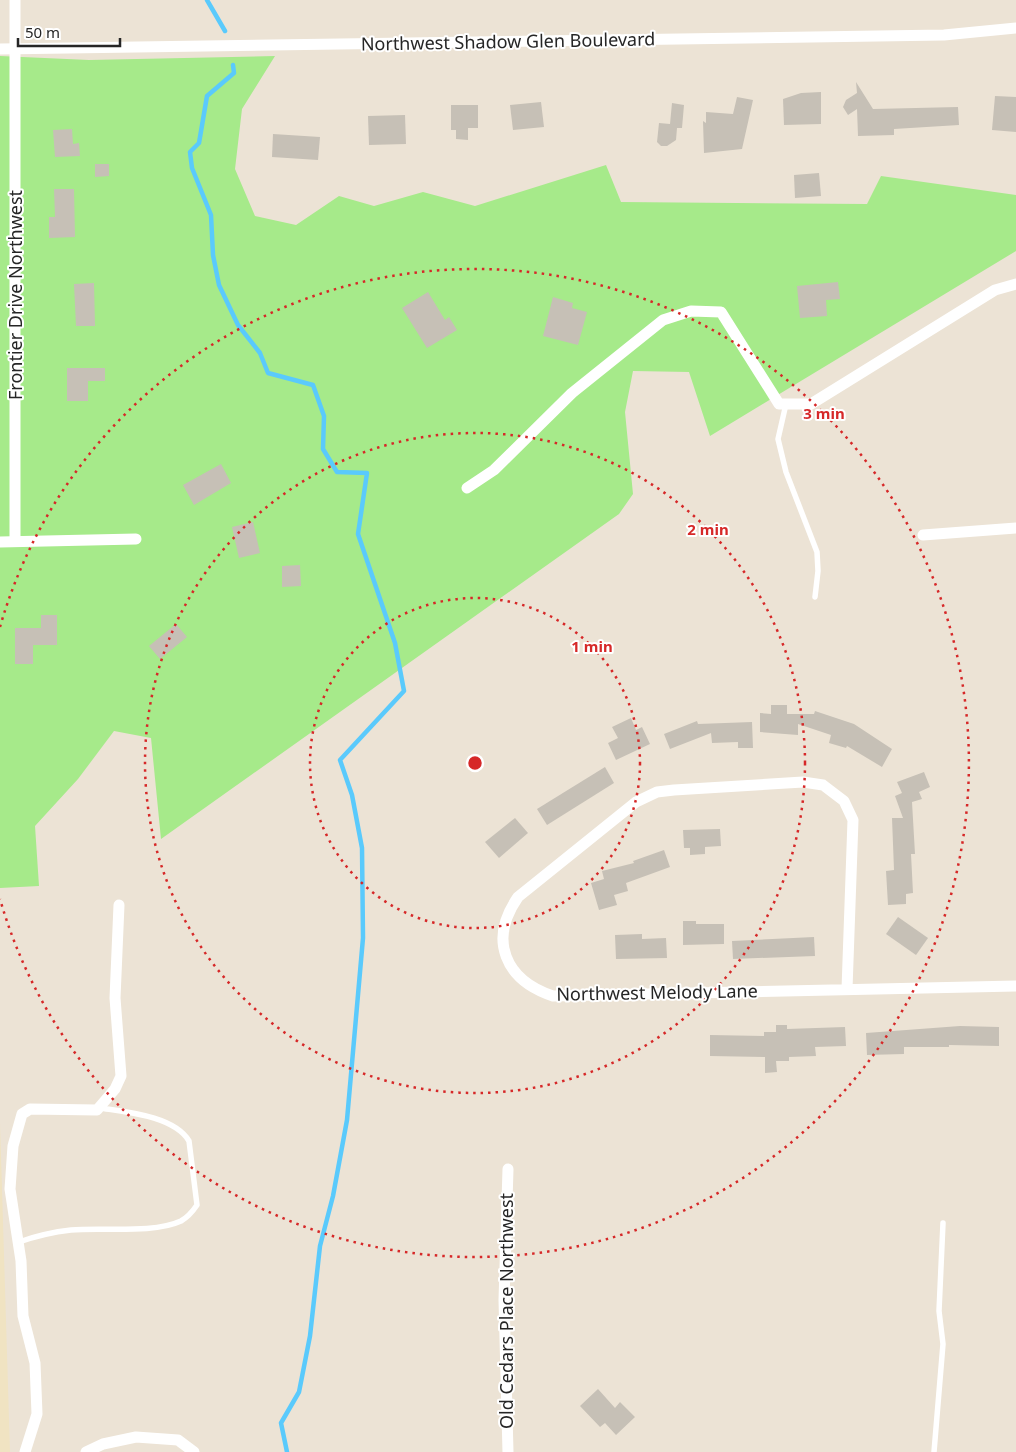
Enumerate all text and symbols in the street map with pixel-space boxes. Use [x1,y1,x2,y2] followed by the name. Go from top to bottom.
[18,15,120,47] scale bar
[25,22,60,42] text: 50 m
[361,26,655,56] street label: Northwest Shadow Glen Boulevard
[3,189,27,400] street label: Frontier Drive Northwest
[803,403,845,423] text: 3 min
[687,519,729,539] text: 2 min
[571,636,613,656] text: 1 min
[466,754,484,772] centre of rings
[556,978,758,1006] street label: Northwest Melody Lane
[494,1192,518,1429] street label: Old Cedars Place Northwest

